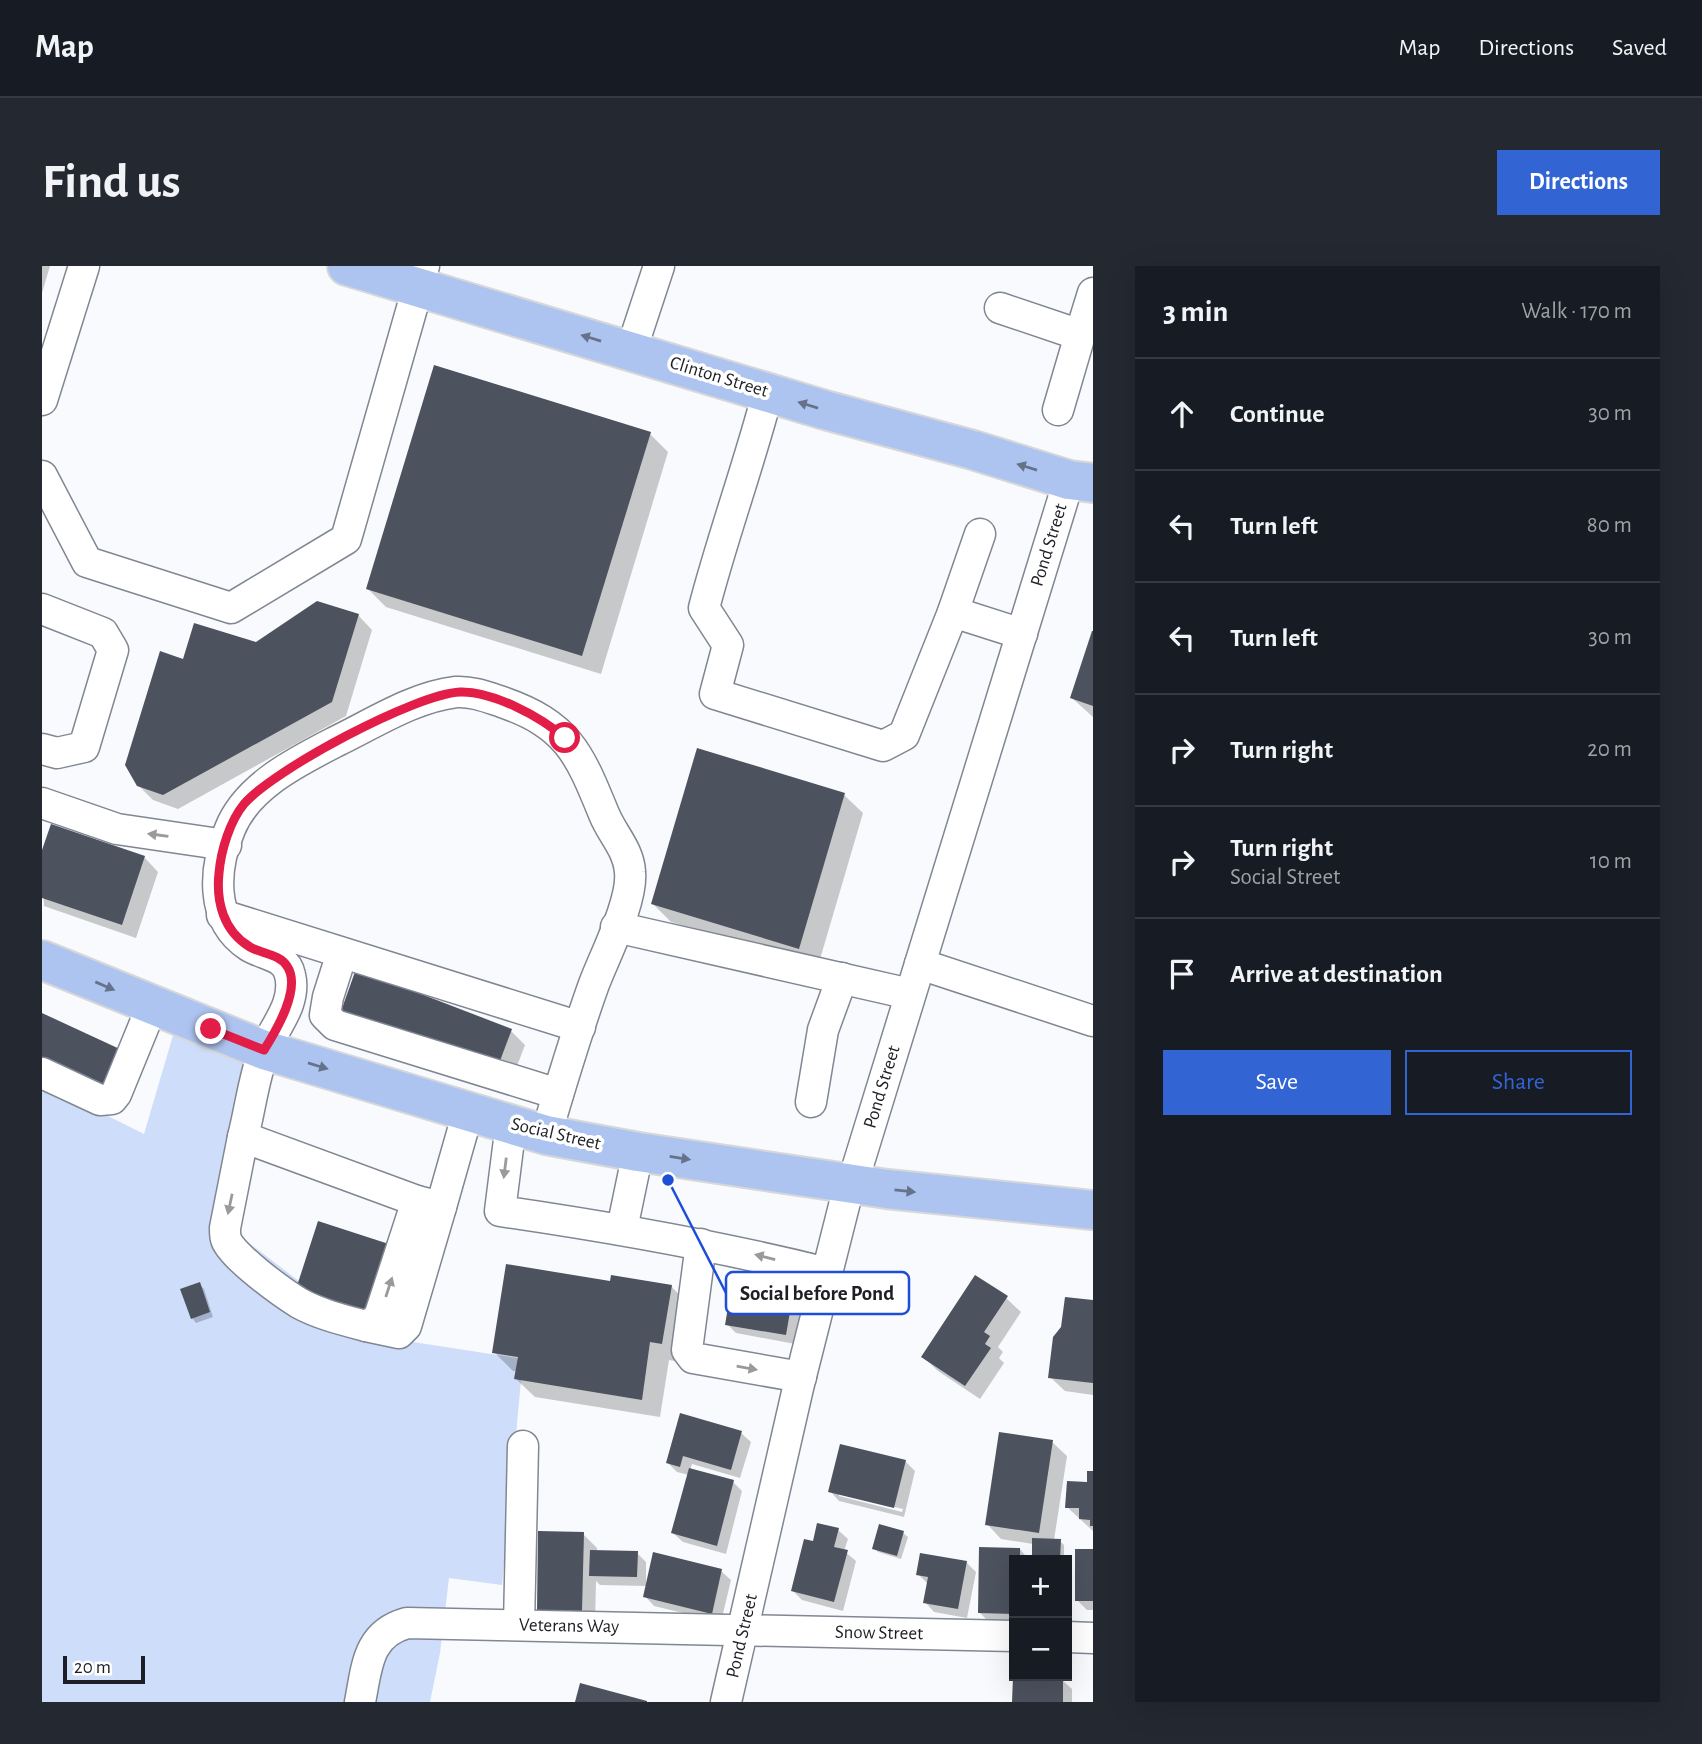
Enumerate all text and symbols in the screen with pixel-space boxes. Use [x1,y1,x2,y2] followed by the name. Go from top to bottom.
[35,31,94,64] text: Map
[1398,36,1440,60] text: Map
[1478,36,1574,60] text: Directions
[1612,36,1667,60] text: Saved
[1497,150,1660,215] button: Directions
[42,158,181,207] text: Find us
[1163,297,1228,327] text: 3 min
[1521,300,1632,323] text: Walk · 170 m
[580,333,601,343] one-way arrow
[668,353,770,401] street label: Clinton Street
[1163,395,1201,433] icon: ahead
[797,399,818,409] one-way arrow
[1230,401,1325,427] text: Continue
[1588,402,1632,425] text: 30 m
[1016,461,1037,471] one-way arrow
[1027,501,1071,589] street label: Pond Street
[1163,507,1201,545] icon: left
[1230,513,1318,539] text: Turn left
[1587,514,1632,537] text: 80 m
[1163,619,1201,657] icon: left
[1230,625,1318,651] text: Turn left
[1588,626,1632,649] text: 30 m
[549,722,580,753] route start
[1163,731,1201,769] icon: right
[1230,737,1333,763] text: Turn right
[1587,738,1632,761] text: 20 m
[147,829,169,840] one-way arrow
[1230,835,1333,861] text: Turn right
[1163,843,1201,881] icon: right
[1590,850,1632,873] text: 10 m
[1230,866,1340,889] text: Social Street
[1163,955,1201,993] icon: arrive
[1230,961,1443,987] text: Arrive at destination
[95,981,116,992] one-way arrow
[195,1013,226,1044] route end
[860,1043,904,1131] street label: Pond Street
[1163,1050,1391,1115] button: Save
[1405,1050,1632,1115] button: Share
[308,1062,329,1072] one-way arrow
[509,1114,603,1154] street label: Social Street
[669,1153,691,1164] one-way arrow
[500,1157,511,1179] one-way arrow
[894,1185,916,1196] one-way arrow
[224,1193,235,1215] one-way arrow
[753,1251,775,1262] one-way arrow
[726,1272,909,1314] callout: Social before Pond
[384,1277,394,1298] one-way arrow
[740,1283,894,1304] text: Social before Pond
[736,1363,758,1374] one-way arrow
[1009,1555,1072,1681] map controls
[1009,1555,1072,1618] button: +
[723,1592,761,1680] street label: Pond Street
[519,1616,619,1636] street label: Veterans Way
[1009,1618,1072,1681] button: −
[835,1623,923,1643] street label: Snow Street
[63,1653,145,1685] scale bar
[74,1658,111,1677] text: 20 m

